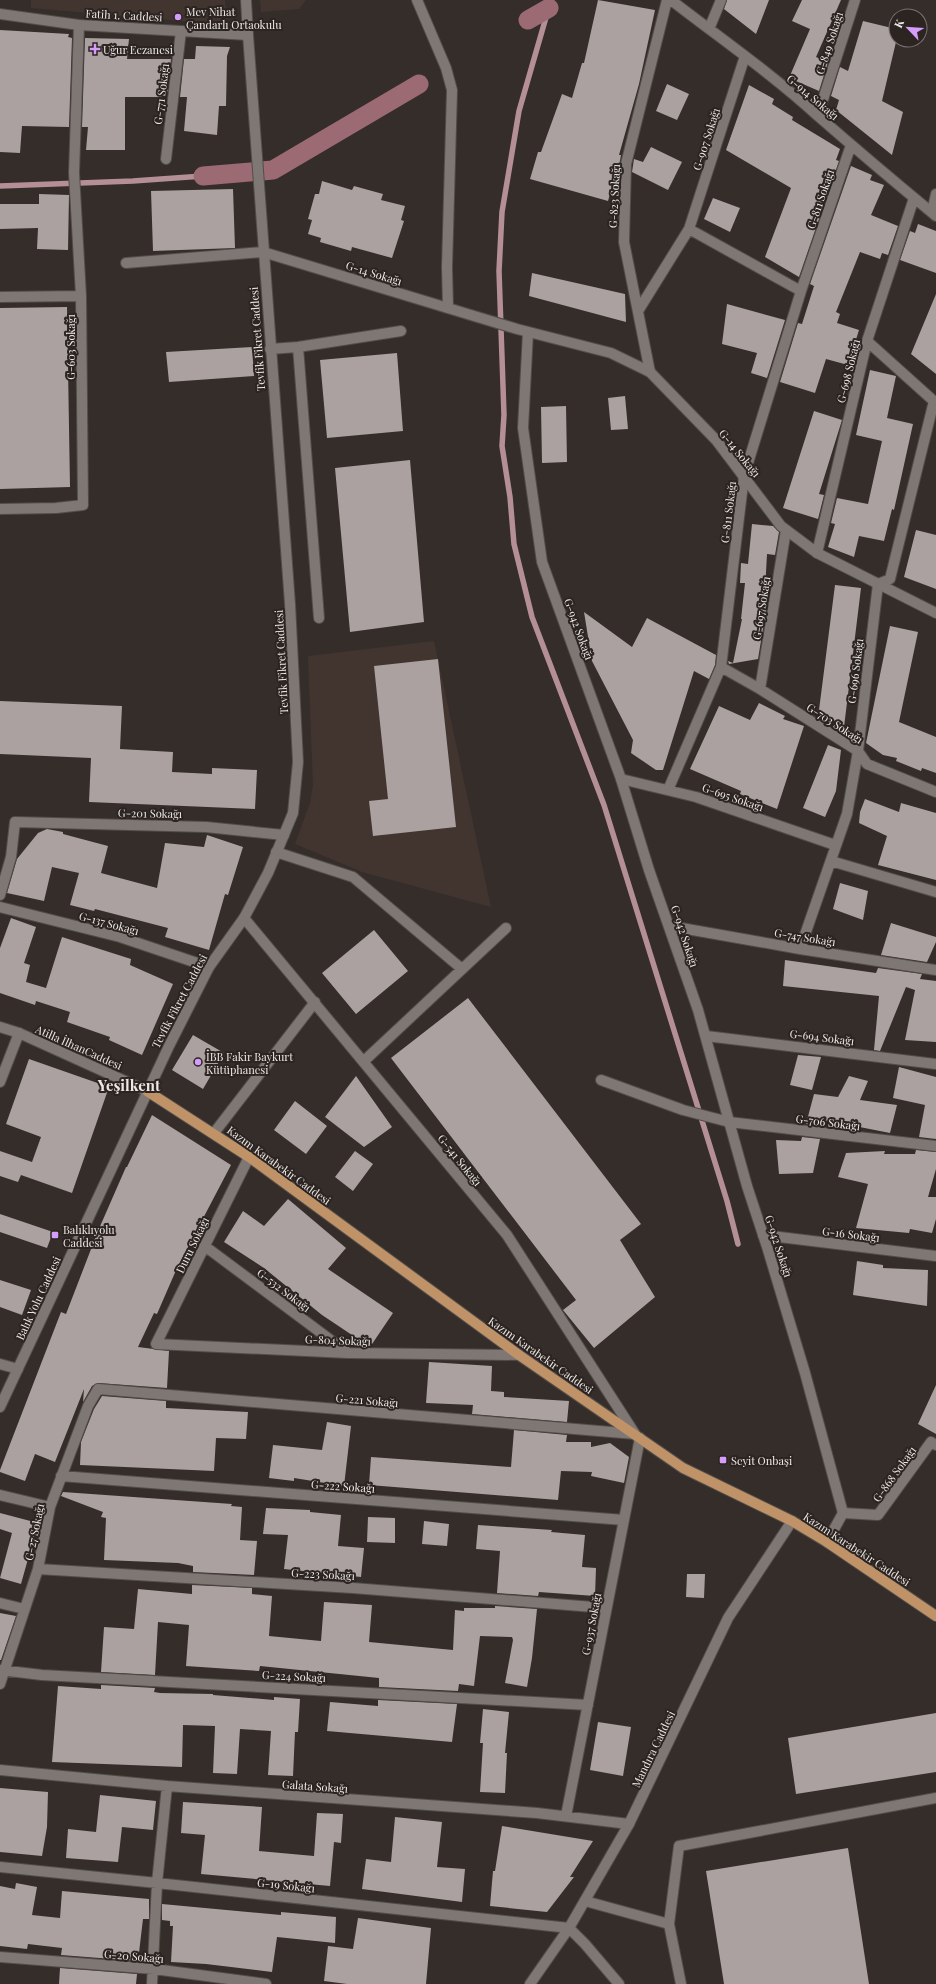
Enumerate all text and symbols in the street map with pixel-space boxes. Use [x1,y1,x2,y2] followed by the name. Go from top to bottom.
[186,4,282,32] place label: Mev Nihat Çandarlı Ortaokulu
[85,5,163,25] street label: Fatih 1. Caddesi
[888,8,928,48] north arrow
[812,10,846,76] street label: G-849 Sokağı
[173,12,183,22] marker: Mev Nihat Çandarlı Ortaokulu
[890,17,907,30] text: K
[103,42,173,57] place label: Uğur Eczanesi
[90,44,100,54] marker: Uğur Eczanesi
[150,63,172,125] street label: G-771 Sokağı
[784,71,842,123] street label: G-914 Sokağı
[689,106,723,172] street label: G-907 Sokağı
[605,164,623,228] street label: G-823 Sokağı
[803,167,837,231] street label: G-811 Sokağı
[344,257,404,289] street label: G-14 Sokağı
[246,286,268,392] street label: Tevfik Fikret Caddesi
[63,314,78,380] street label: G-603 Sokağı
[833,338,863,404] street label: G-698 Sokağı
[716,426,764,480] street label: G-14 Sokağı
[717,480,739,544] street label: G-811 Sokağı
[749,575,773,641] street label: G-697 Sokağı
[561,596,597,662] street label: G-942 Sokağı
[271,609,291,715] street label: Tevfik Fikret Caddesi
[844,638,866,704] street label: G-696 Sokağı
[804,699,866,747] street label: G-703 Sokağı
[700,779,766,815] street label: G-695 Sokağı
[118,805,182,821] street label: G-201 Sokağı
[668,903,702,969] street label: G-942 Sokağı
[77,908,141,938] street label: G-137 Sokağı
[773,925,837,949] street label: G-747 Sokağı
[148,951,210,1051] street label: Tevfik Fikret Caddesi
[32,1021,125,1073] street label: Atilla İlhanCaddesi
[789,1026,855,1048] street label: G-694 Sokağı
[206,1049,293,1077] place label: İBB Fakir Baykurt Kütüphanesi
[193,1057,203,1067] marker: İBB Fakir Baykurt Kütüphanesi
[97,1075,161,1095] district label: Yeşilkent
[795,1111,861,1133] street label: G-706 Sokağı
[224,1122,334,1208] street label: Kazım Karabekir Caddesi
[435,1131,485,1189] street label: G-541 Sokağı
[762,1213,796,1279] street label: G-942 Sokağı
[172,1214,212,1276] street label: Duru Sokağı
[63,1222,115,1250] place label: Balıklıyolu Caddesi
[821,1223,881,1245] street label: G-16 Sokağı
[50,1230,60,1240] marker: Balıklıyolu Caddesi
[12,1254,64,1342] street label: Balık Yolu Caddesi
[254,1265,314,1315] street label: G-532 Sokağı
[486,1313,596,1397] street label: Kazım Karabekir Caddesi
[305,1331,371,1349] street label: G-804 Sokağı
[335,1390,399,1410] street label: G-221 Sokağı
[869,1443,919,1505] street label: G-868 Sokağı
[731,1453,792,1468] place label: Seyit Onbaşi
[718,1455,728,1465] marker: Seyit Onbaşi
[311,1476,375,1496] street label: G-222 Sokağı
[21,1502,47,1562] street label: G-27 Sokağı
[801,1509,913,1589] street label: Kazım Karabekir Caddesi
[291,1565,355,1583] street label: G-223 Sokağı
[578,1592,604,1656] street label: G-937 Sokağı
[262,1667,326,1685] street label: G-224 Sokağı
[628,1708,678,1790] street label: Mandıra Caddesi
[282,1776,348,1796] street label: Galata Sokağı
[256,1875,316,1895] street label: G-19 Sokağı
[103,1946,165,1966] street label: G-20 Sokağı

